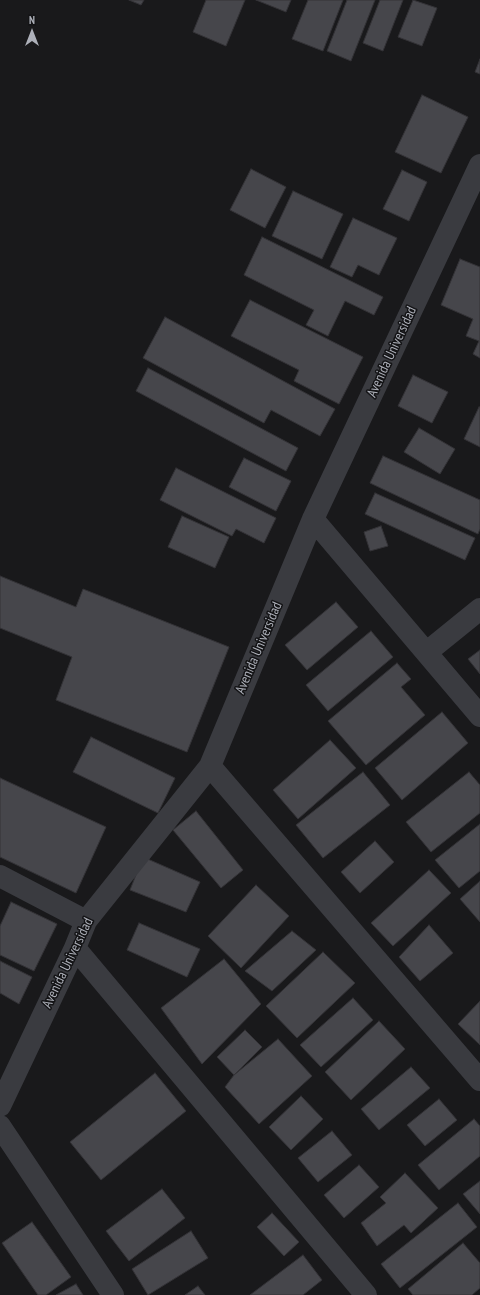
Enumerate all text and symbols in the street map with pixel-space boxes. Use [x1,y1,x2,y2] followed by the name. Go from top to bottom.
[12,12,52,52] north arrow
[29,13,35,27] text: N
[364,304,420,400] street label: Avenida Universidad
[232,600,286,696] street label: Avenida Universidad
[39,915,97,1011] street label: Avenida Universidad

